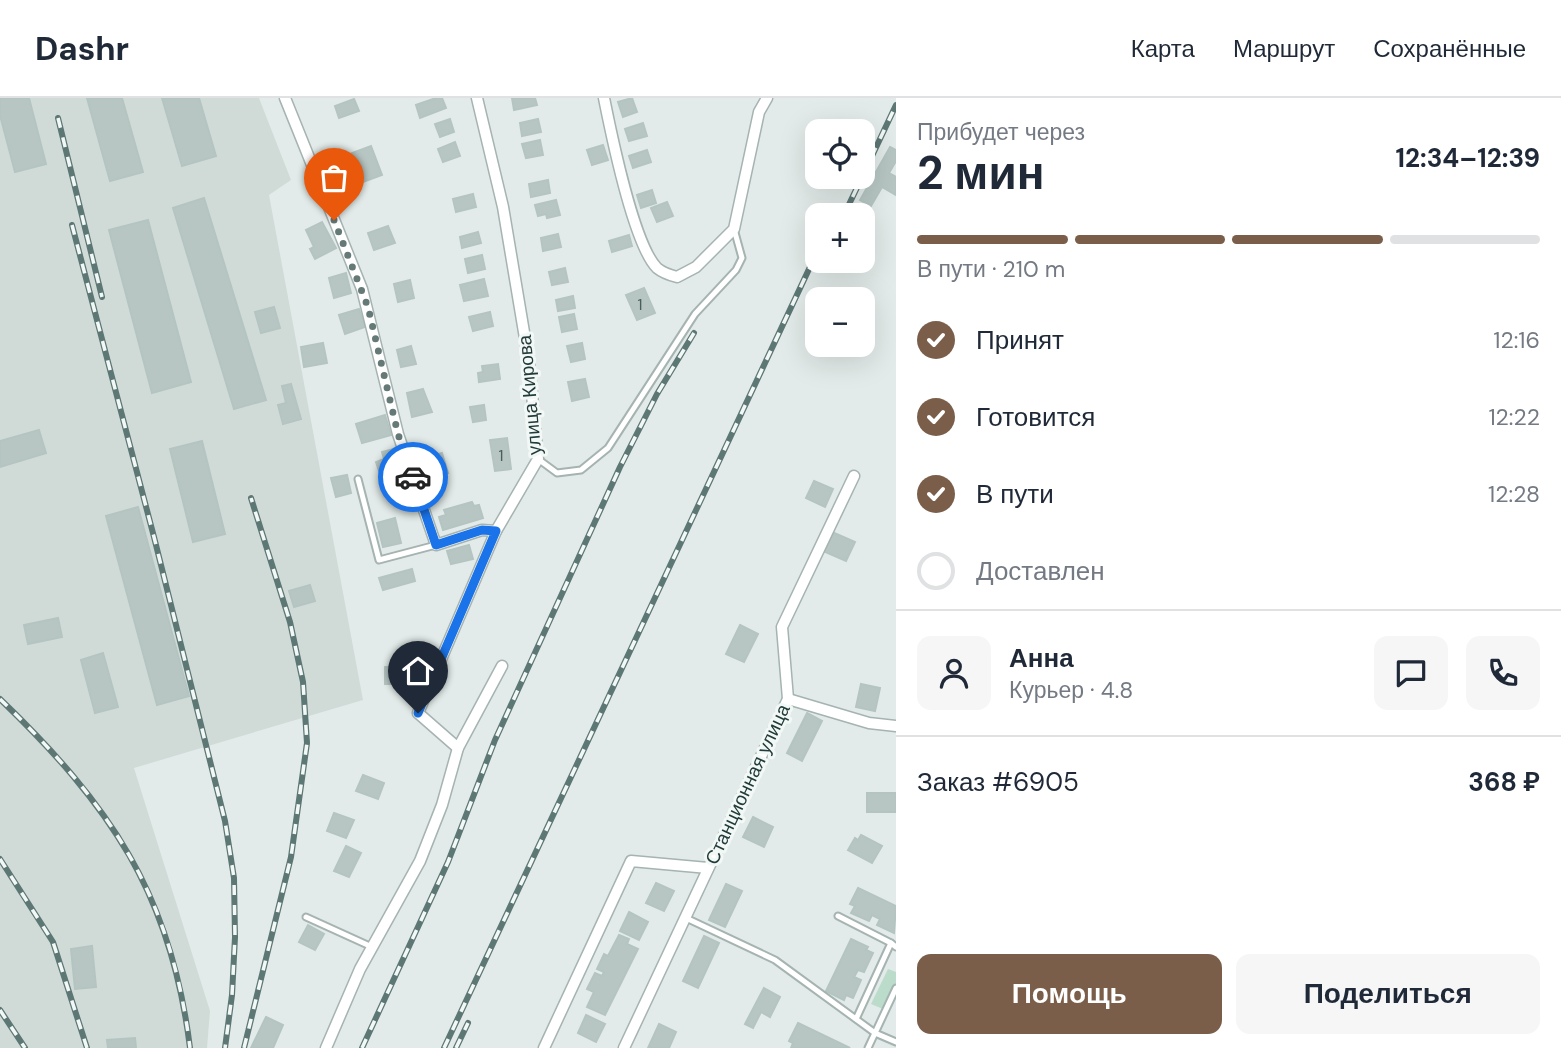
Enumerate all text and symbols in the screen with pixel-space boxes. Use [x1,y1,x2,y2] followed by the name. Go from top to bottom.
[35,27,129,70] text: Dashr
[1131,33,1195,64] text: Карта
[1233,33,1335,64] text: Маршрут
[1373,33,1526,64] text: Сохранённые
[917,117,1085,147] text: Прибудет через
[805,119,875,357] map controls
[805,119,875,189] button: locate
[1396,141,1540,175] text: 12:34–12:39
[917,143,1044,203] text: 2 мин
[304,148,364,220] pin
[315,159,353,197] icon: bag
[805,203,875,273] button: +
[917,254,1065,284] text: В пути · 210 m
[805,287,875,357] button: −
[638,294,643,315] house number: 1
[917,321,955,359] icon: check
[976,323,1064,357] text: Принят
[1493,325,1540,355] text: 12:16
[512,333,547,456] street label: улица Кирова
[917,398,955,436] icon: check
[976,400,1095,434] text: Готовится
[1488,402,1540,432] text: 12:22
[378,442,448,512] courier
[499,445,504,466] house number: 1
[394,458,432,496] icon: car
[917,475,955,513] icon: check
[976,477,1054,511] text: В пути
[1488,479,1540,509] text: 12:28
[976,554,1105,588] text: Доставлен
[917,636,991,710] button: person
[1374,636,1448,710] button: chat
[1466,636,1540,710] button: phone
[388,641,448,713] pin
[1009,641,1074,675] text: Анна
[399,652,437,690] icon: home
[1009,675,1133,705] text: Курьер · 4.8
[699,699,796,869] street label: Станционная улица
[917,765,1079,799] text: Заказ #6905
[1468,765,1540,799] text: 368 ₽
[917,954,1222,1034] button: Помощь
[1236,954,1540,1034] button: Поделиться

